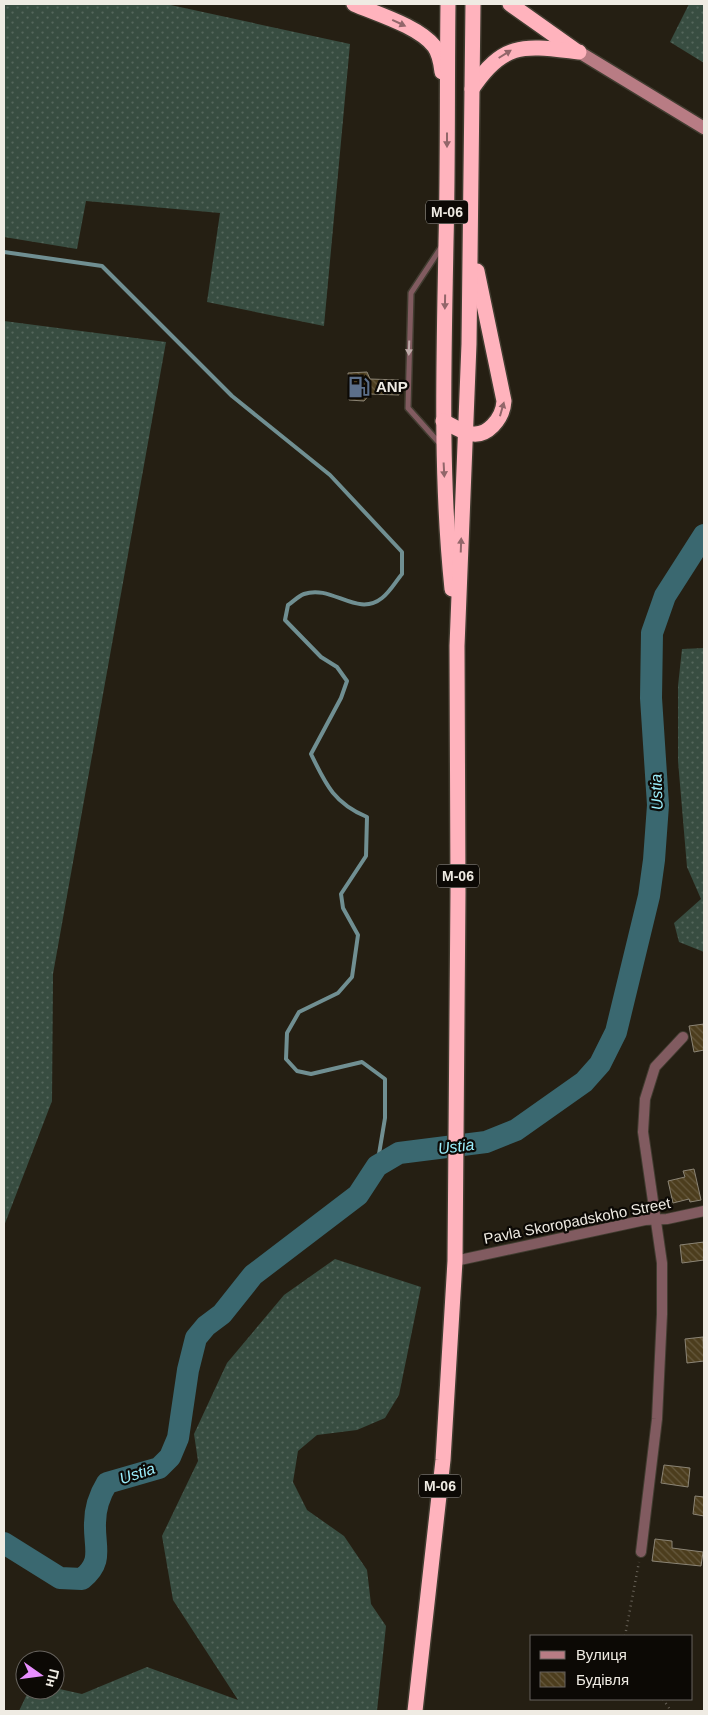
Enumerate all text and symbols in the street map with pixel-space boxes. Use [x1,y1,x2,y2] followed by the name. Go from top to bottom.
[392,19,406,27] one-way arrow
[499,50,512,59] one-way arrow
[443,132,451,148] one-way arrow
[426,200,468,223] road number: М-06
[441,295,449,311] one-way arrow
[405,340,413,356] one-way arrow
[346,374,372,400] fuel station icon: ANP
[376,378,408,395] place label: ANP
[498,402,506,417] one-way arrow
[440,462,448,478] one-way arrow
[457,536,465,552] one-way arrow
[647,773,666,810] water label: Ustia
[437,864,479,888] road number: М-06
[437,1136,475,1157] water label: Ustia
[482,1194,673,1247] street label: Pavla Skoropadskoho Street
[117,1459,157,1487] water label: Ustia
[419,1474,461,1498] road number: М-06
[530,1635,693,1700] legend
[576,1646,627,1663] text: Вулиця
[15,1650,65,1700] north arrow
[43,1667,63,1689] text: Пн
[576,1671,629,1688] text: Будівля

